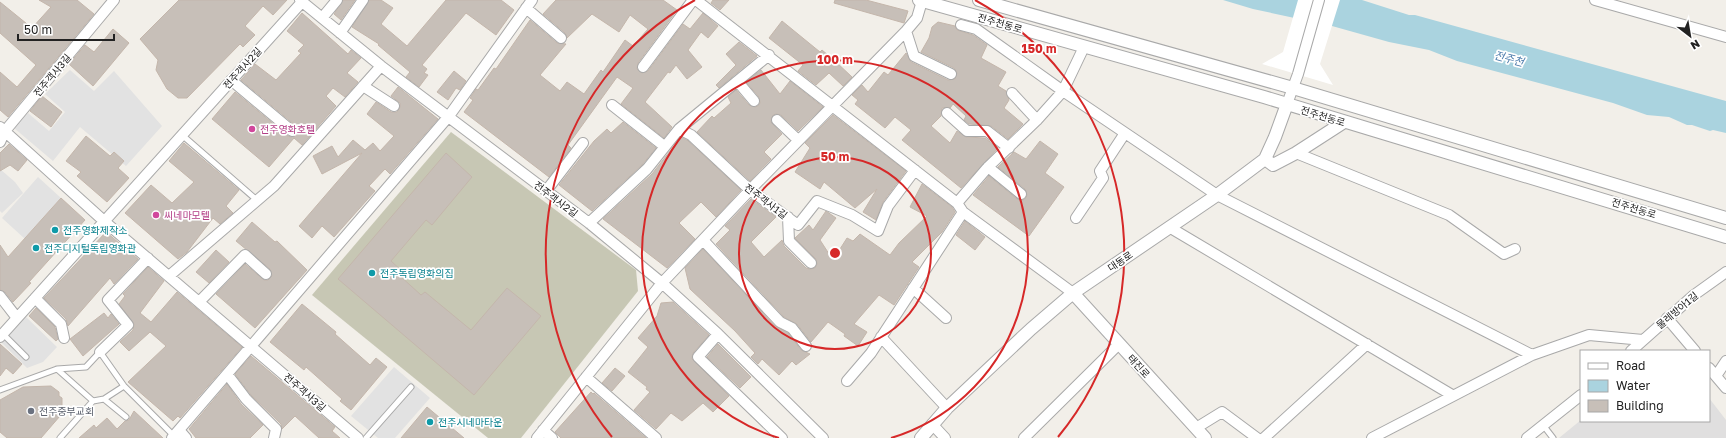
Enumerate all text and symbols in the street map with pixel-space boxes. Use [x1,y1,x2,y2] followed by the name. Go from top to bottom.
[976,11,1024,35] street label: 전주천동로
[18,16,114,42] scale bar
[1670,16,1710,56] north arrow
[24,22,52,37] text: 50 m
[1688,37,1702,53] text: N
[1022,41,1056,56] text: 150 m
[220,45,264,91] street label: 전주객사2길
[1493,48,1527,69] water label: 전주천
[31,51,73,99] street label: 전주객사3길
[817,52,853,67] text: 100 m
[1299,104,1347,128] street label: 전주천동로
[260,123,315,135] place label: 전주영화호텔
[247,124,257,134] marker: 전주영화호텔
[821,149,849,164] text: 50 m
[532,179,580,219] street label: 전주객사2길
[742,181,790,221] street label: 전주객사1길
[1610,196,1658,220] street label: 전주천동로
[164,209,210,221] place label: 씨네마모텔
[151,210,161,220] marker: 씨네마모텔
[63,224,127,236] place label: 전주영화제작소
[50,225,60,235] marker: 전주영화제작소
[44,242,137,254] place label: 전주디지털독립영화관
[31,243,41,253] marker: 전주디지털독립영화관
[828,246,842,260] centre of rings
[1105,248,1135,274] street label: 대동로
[380,267,454,279] place label: 전주독립영화의집
[367,268,377,278] marker: 전주독립영화의집
[1654,289,1700,331] street label: 물레방아1길
[1580,350,1710,422] legend
[1125,352,1153,380] street label: 태진로
[1616,358,1645,373] text: Road
[281,370,329,414] street label: 전주객사3길
[1616,378,1650,393] text: Water
[1616,398,1664,413] text: Building
[39,405,94,417] place label: 전주중부교회
[26,406,36,416] marker: 전주중부교회
[438,416,502,428] place label: 전주시네마타운
[425,417,435,427] marker: 전주시네마타운

